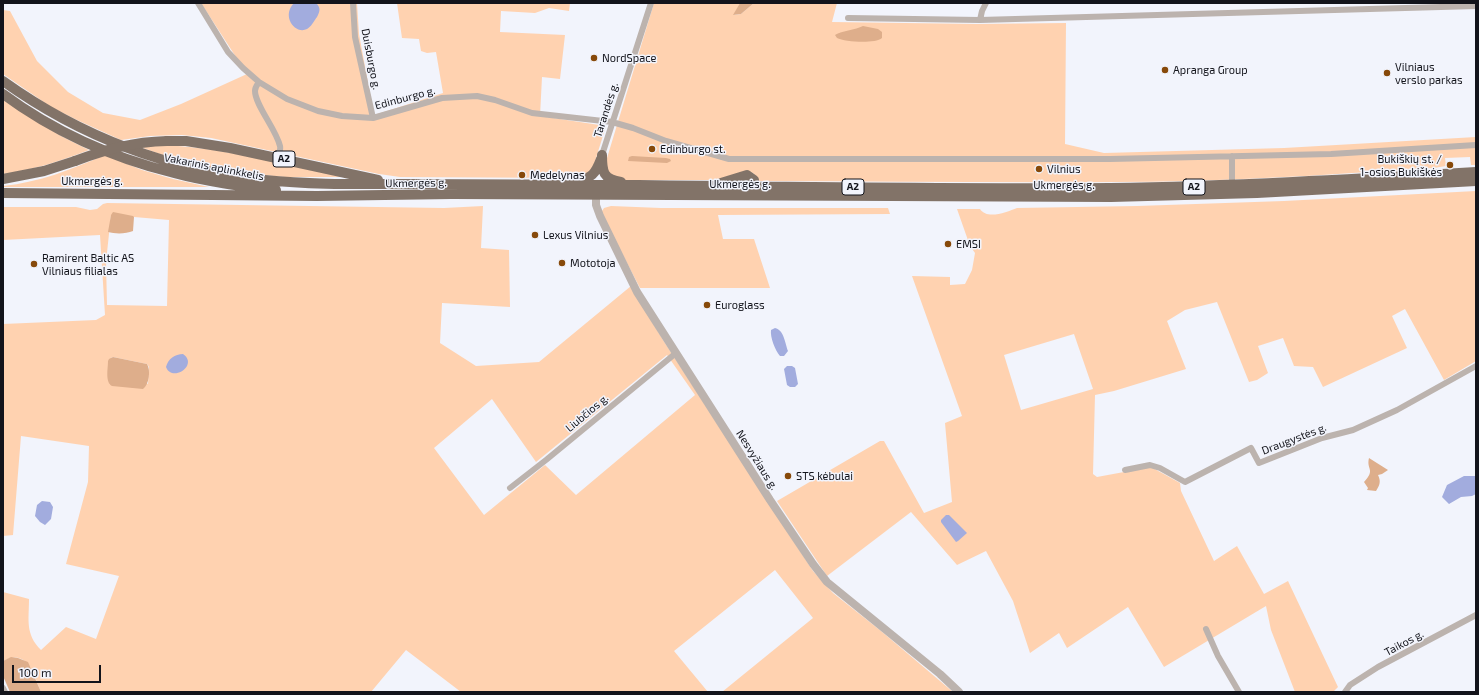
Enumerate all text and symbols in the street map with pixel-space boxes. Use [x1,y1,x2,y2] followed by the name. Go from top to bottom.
[359,27,383,91] street label: Duisburgo g.
[602,51,656,65] place label: NordSpace
[589,53,599,63] marker: NordSpace
[1395,60,1463,86] place label: Vilniaus verslo parkas
[1173,63,1248,77] place label: Apranga Group
[1160,65,1170,75] marker: Apranga Group
[1382,68,1392,78] marker: Vilniaus verslo parkas
[591,81,621,139] street label: Tarandės g.
[373,84,437,112] street label: Edinburgo g.
[660,142,726,156] place label: Edinburgo st.
[647,144,657,154] marker: Edinburgo st.
[163,151,265,183] street label: Vakarinis aplinkkelis
[273,151,295,167] road number: A2
[1360,152,1442,178] place label: Bukiškių st. / 1-osios Bukiškės
[1445,160,1455,170] marker: Bukiškių st. / 1-osios Bukiškės
[1047,162,1081,176] place label: Vilnius
[1034,164,1044,174] marker: Vilnius
[530,168,585,182] place label: Medelynas
[517,170,527,180] marker: Medelynas
[61,174,123,188] street label: Ukmergės g.
[385,176,447,190] street label: Ukmergės g.
[709,177,771,191] street label: Ukmergės g.
[1033,178,1095,192] street label: Ukmergės g.
[842,179,864,195] road number: A2
[1183,179,1205,195] road number: A2
[543,228,608,242] place label: Lexus Vilnius
[530,230,540,240] marker: Lexus Vilnius
[956,237,981,251] place label: EMSI
[943,239,953,249] marker: EMSI
[42,251,134,277] place label: Ramirent Baltic AS Vilniaus filialas
[570,256,616,270] place label: Mototoja
[557,258,567,268] marker: Mototoja
[29,259,39,269] marker: Ramirent Baltic AS Vilniaus filialas
[715,298,765,312] place label: Euroglass
[702,300,712,310] marker: Euroglass
[563,391,611,435] street label: Liubčios g.
[1260,421,1328,457] street label: Draugystės g.
[733,428,781,492] street label: Nesvyžiaus g.
[796,469,853,483] place label: STS kėbulai
[783,471,793,481] marker: STS kėbulai
[1382,627,1426,659] street label: Taikos g.
[14,657,103,683] scale bar
[19,665,51,679] text: 100 m

